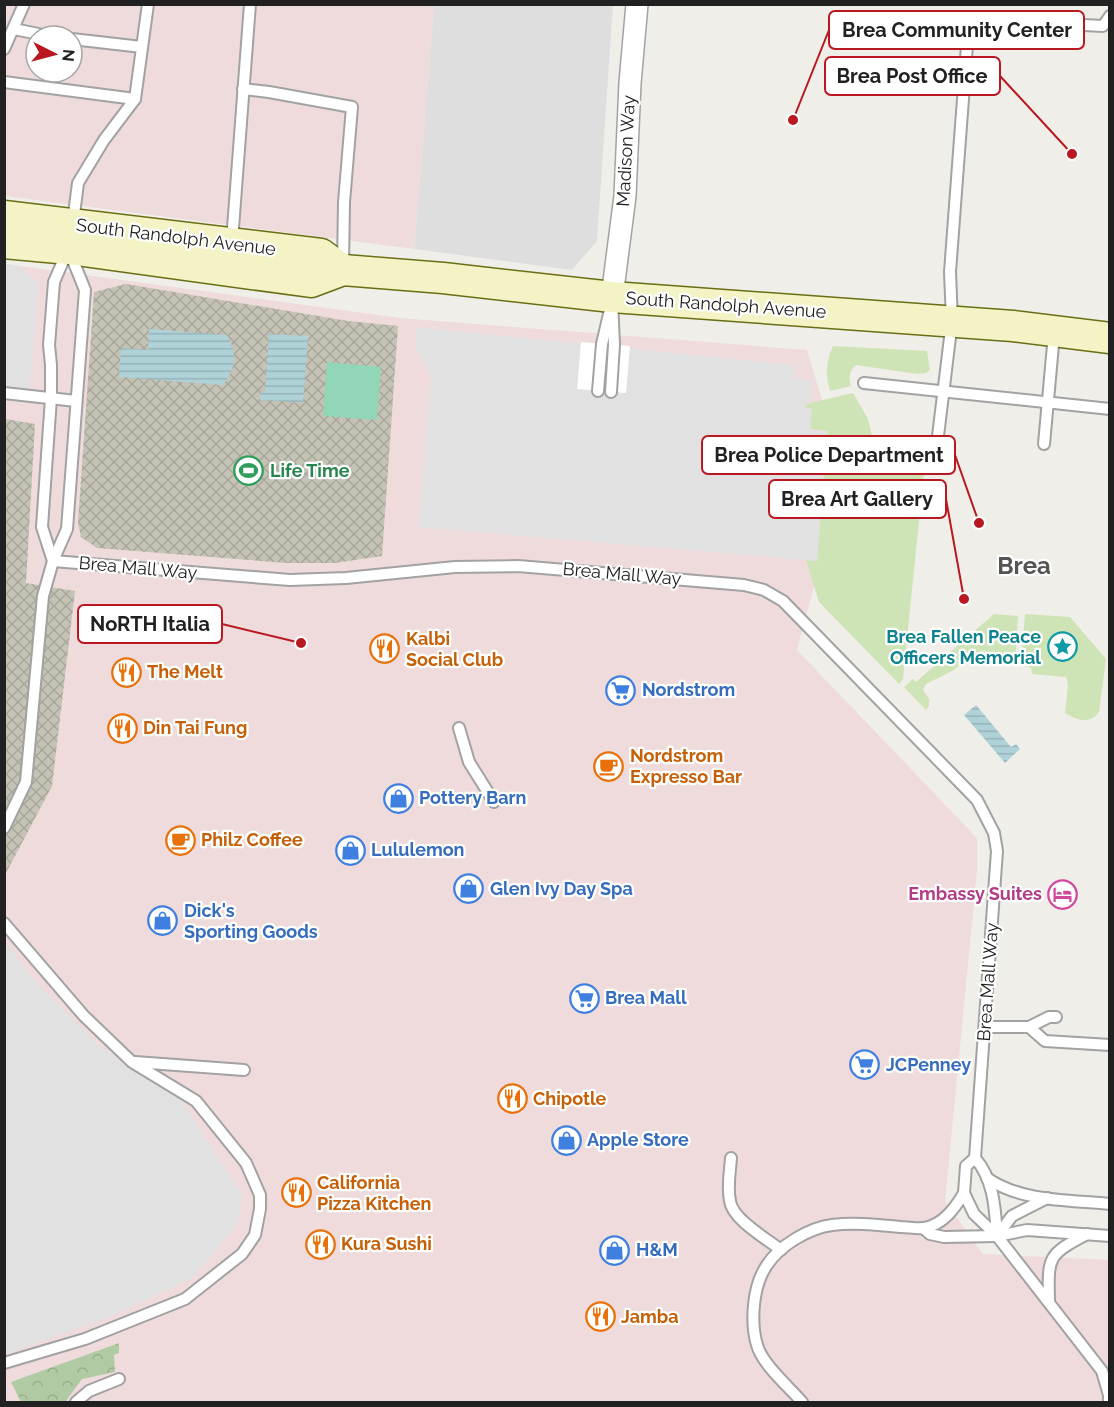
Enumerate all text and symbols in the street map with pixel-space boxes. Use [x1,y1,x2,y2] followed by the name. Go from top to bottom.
[829,11,1084,49] callout: Brea Community Center
[842,18,1072,42] text: Brea Community Center
[24,24,84,84] north arrow
[58,48,79,63] text: N
[825,57,1000,95] callout: Brea Post Office
[836,64,988,88] text: Brea Post Office
[612,94,639,207] street label: Madison Way
[75,214,277,259] street label: South Randolph Avenue
[625,287,827,322] street label: South Randolph Avenue
[702,436,955,474] callout: Brea Police Department
[714,443,944,467] text: Brea Police Department
[233,455,265,487] sports icon: Life Time
[270,460,350,481] place label: Life Time
[769,480,946,518] callout: Brea Art Gallery
[781,487,933,511] text: Brea Art Gallery
[997,551,1051,580] district label: Brea
[78,552,198,583] street label: Brea Mall Way
[562,558,682,589] street label: Brea Mall Way
[78,605,222,643] callout: NoRTH Italia
[90,612,210,636] text: NoRTH Italia
[886,626,1041,668] place label: Brea Fallen Peace Officers Memorial
[406,628,503,670] place label: Kalbi Social Club
[1046,631,1078,663] place icon: Brea Fallen Peace Officers Memorial
[369,633,401,665] restaurant icon: Kalbi Social Club
[110,656,142,688] restaurant icon: The Melt
[147,661,223,682] place label: The Melt
[605,674,637,706] supermarket icon: Nordstrom
[642,679,735,700] place label: Nordstrom
[106,712,138,744] restaurant icon: Din Tai Fung
[143,717,247,738] place label: Din Tai Fung
[630,745,742,787] place label: Nordstrom Expresso Bar
[593,750,625,782] cafe icon: Nordstrom Expresso Bar
[382,782,414,814] shop icon: Pottery Barn
[419,787,526,808] place label: Pottery Barn
[164,824,196,856] cafe icon: Philz Coffee
[201,829,303,850] place label: Philz Coffee
[334,834,366,866] shop icon: Lululemon
[371,839,465,860] place label: Lululemon
[453,873,485,905] shop icon: Glen Ivy Day Spa
[490,878,633,899] place label: Glen Ivy Day Spa
[1047,878,1079,910] hotel icon: Embassy Suites
[908,883,1042,904] place label: Embassy Suites
[184,900,318,942] place label: Dick's Sporting Goods
[147,905,179,937] shop icon: Dick's Sporting Goods
[973,922,1002,1042] street label: Brea Mall Way
[568,982,600,1014] supermarket icon: Brea Mall
[605,987,687,1008] place label: Brea Mall
[849,1049,881,1081] supermarket icon: JCPenney
[886,1054,971,1075] place label: JCPenney
[496,1083,528,1115] restaurant icon: Chipotle
[533,1088,607,1109] place label: Chipotle
[550,1124,582,1156] shop icon: Apple Store
[587,1129,689,1150] place label: Apple Store
[317,1172,431,1214] place label: California Pizza Kitchen
[280,1177,312,1209] restaurant icon: California Pizza Kitchen
[304,1228,336,1260] restaurant icon: Kura Sushi
[341,1233,432,1254] place label: Kura Sushi
[599,1234,631,1266] shop icon: H&M
[636,1239,678,1260] place label: H&M
[584,1301,616,1333] restaurant icon: Jamba
[621,1306,679,1327] place label: Jamba

